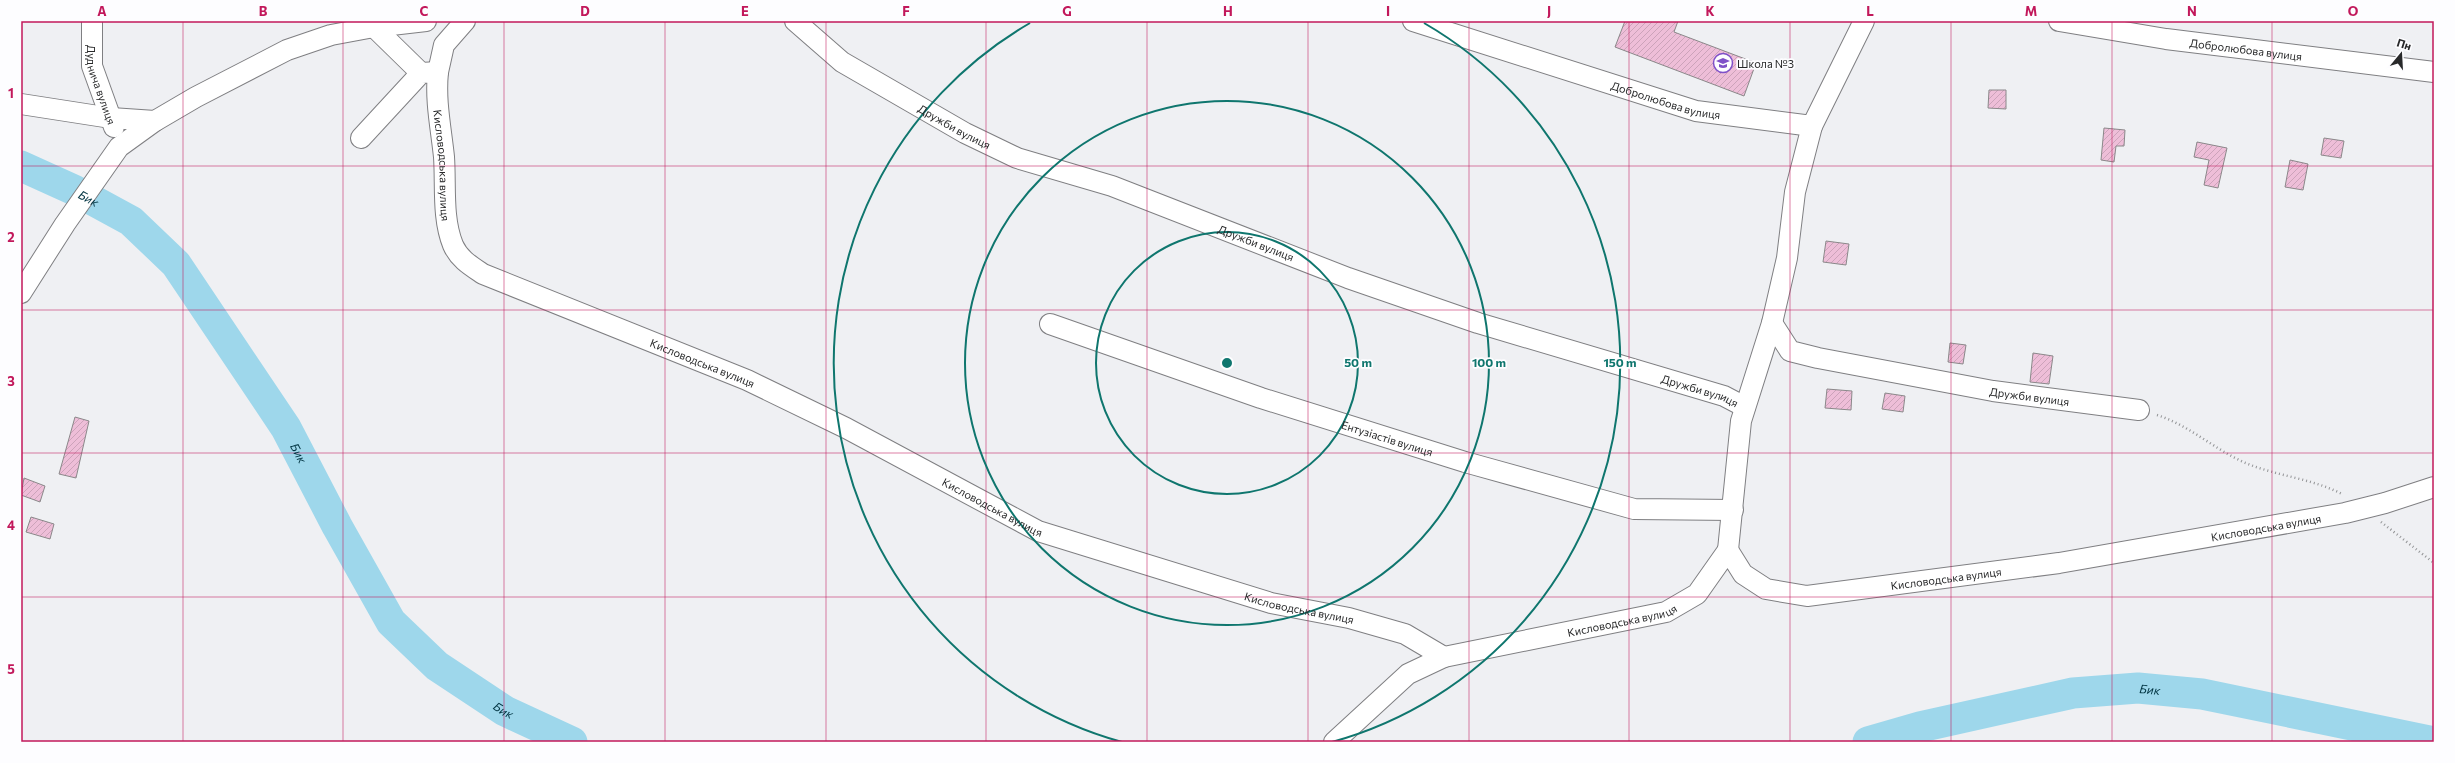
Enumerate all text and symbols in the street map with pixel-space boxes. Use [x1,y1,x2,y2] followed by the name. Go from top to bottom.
[97,3,107,19] text: A
[259,3,268,19] text: B
[420,3,429,19] text: C
[580,3,590,19] text: D
[741,3,749,19] text: E
[902,3,910,19] text: F
[1062,3,1072,19] text: G
[1223,3,1233,19] text: H
[1386,3,1390,19] text: I
[1547,3,1551,19] text: J
[1705,3,1715,19] text: K
[1866,3,1874,19] text: L
[2025,3,2037,19] text: M
[2187,3,2197,19] text: N
[2348,3,2359,19] text: O
[2381,34,2421,74] north arrow
[2189,35,2303,62] street label: Добролюбова вулиця
[2395,36,2413,52] text: Пн
[86,45,119,126] street label: Дуднича вулиця
[1712,52,1734,74] school or university icon: Школа №3
[1737,57,1794,70] place label: Школа №3
[1610,78,1721,121] street label: Добролюбова вулиця
[8,85,14,101] text: 1
[916,101,993,151] street label: Дружби вулиця
[432,109,453,222] street label: Кисловодська вулиця
[76,187,102,209] water label: Бик
[1216,222,1296,263] street label: Дружби вулиця
[7,229,15,245] text: 2
[649,335,757,389] street label: Кисловодська вулиця
[1344,355,1372,369] text: 50 m
[1472,355,1506,369] text: 100 m
[1603,355,1637,369] text: 150 m
[1220,356,1234,370] centre of rings
[1660,371,1741,409] street label: Дружби вулиця
[7,373,15,389] text: 3
[1989,384,2070,407] street label: Дружби вулиця
[1340,417,1435,458] street label: Ентузіастів вулиця
[288,441,310,466] water label: Бик
[940,475,1044,538] street label: Кисловодська вулиця
[2210,511,2322,543] street label: Кисловодська вулиця
[7,517,15,533] text: 4
[1890,564,2002,592] street label: Кисловодська вулиця
[1243,589,1356,626] street label: Кисловодська вулиця
[1566,601,1679,638] street label: Кисловодська вулиця
[7,661,15,677] text: 5
[2139,681,2162,697] water label: Бик
[491,699,516,721] water label: Бик

